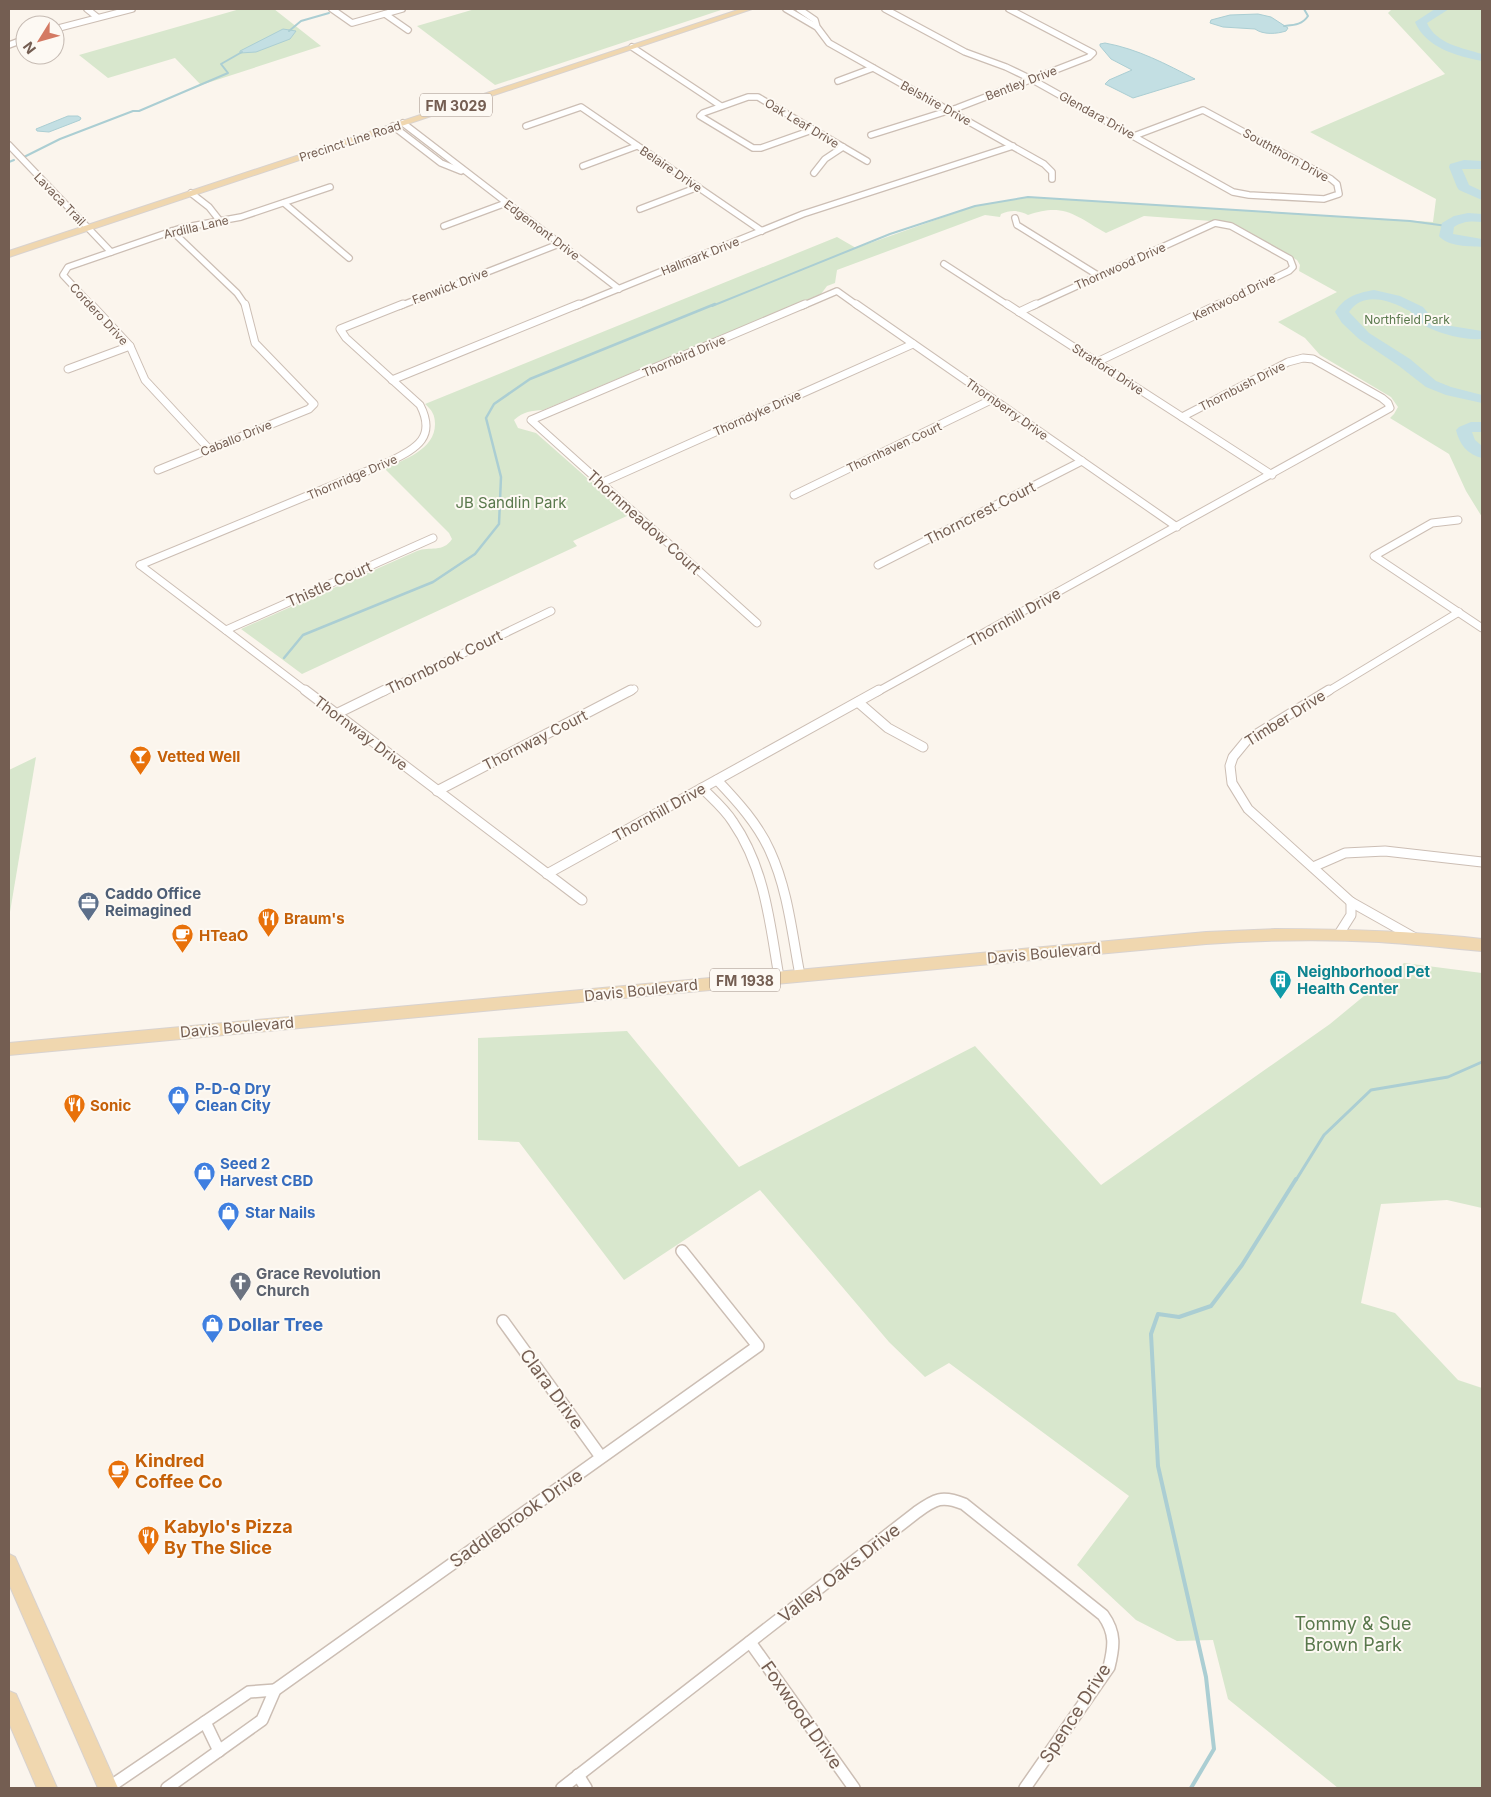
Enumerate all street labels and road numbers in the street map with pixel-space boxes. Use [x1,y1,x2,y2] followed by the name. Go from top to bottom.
[983,62,1059,104] street label: Bentley Drive
[898,77,974,129] street label: Belshire Drive
[1056,88,1138,142] street label: Glendara Drive
[420,94,492,116] road number: FM 3029
[762,95,842,151] street label: Oak Leaf Drive
[297,117,403,165] street label: Precinct Line Road
[1240,125,1332,185] street label: Souththorn Drive
[637,143,705,195] street label: Belaire Drive
[31,169,89,229] street label: Lavaca Trail
[501,197,583,263] street label: Edgemont Drive
[162,212,230,242] street label: Ardilla Lane
[659,233,741,279] street label: Hallmark Drive
[1072,239,1168,293] street label: Thornwood Drive
[410,265,490,307] street label: Fenwick Drive
[1190,270,1278,324] street label: Kentwood Drive
[66,280,132,348] street label: Cordero Drive
[640,332,728,380] street label: Thornbird Drive
[1069,340,1147,398] street label: Stratford Drive
[1196,358,1288,414] street label: Thornbush Drive
[963,375,1051,443] street label: Thornberry Drive
[711,387,803,439] street label: Thorndyke Drive
[198,417,274,459] street label: Caballo Drive
[844,418,944,476] street label: Thornhaven Court
[305,451,399,503] street label: Thornridge Drive
[583,466,705,578] street label: Thornmeadow Court
[921,477,1039,549] street label: Thorncrest Court
[283,557,375,611] street label: Thistle Court
[964,584,1064,650] street label: Thornhill Drive
[383,626,505,698] street label: Thornbrook Court
[1241,686,1329,750] street label: Timber Drive
[310,692,412,774] street label: Thornway Drive
[479,705,591,775] street label: Thornway Court
[609,779,709,845] street label: Thornhill Drive
[986,939,1102,967] street label: Davis Boulevard
[710,968,780,992] road number: FM 1938
[583,975,699,1005] street label: Davis Boulevard
[179,1013,295,1041] street label: Davis Boulevard
[516,1345,588,1433] street label: Clara Drive
[446,1464,586,1572] street label: Saddlebrook Drive
[774,1519,904,1627] street label: Valley Oaks Drive
[757,1657,847,1773] street label: Foxwood Drive
[1035,1659,1115,1767] street label: Spence Drive

